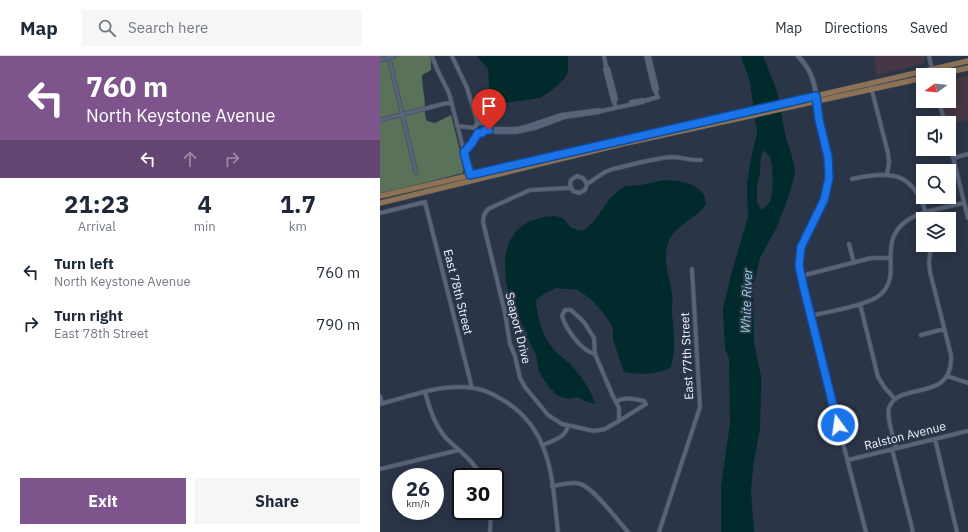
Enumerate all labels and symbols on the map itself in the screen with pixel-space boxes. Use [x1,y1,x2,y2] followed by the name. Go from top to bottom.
[916,68,956,108] north arrow
[472,89,506,130] pin
[441,248,476,336] street label: East 78th Street
[737,267,756,334] water label: White River
[502,291,535,366] street label: Seaport Drive
[677,312,696,400] street label: East 77th Street
[817,404,859,446] position arrow
[863,418,948,453] street label: Ralston Avenue
[452,468,504,520] speed limit sign: 30

